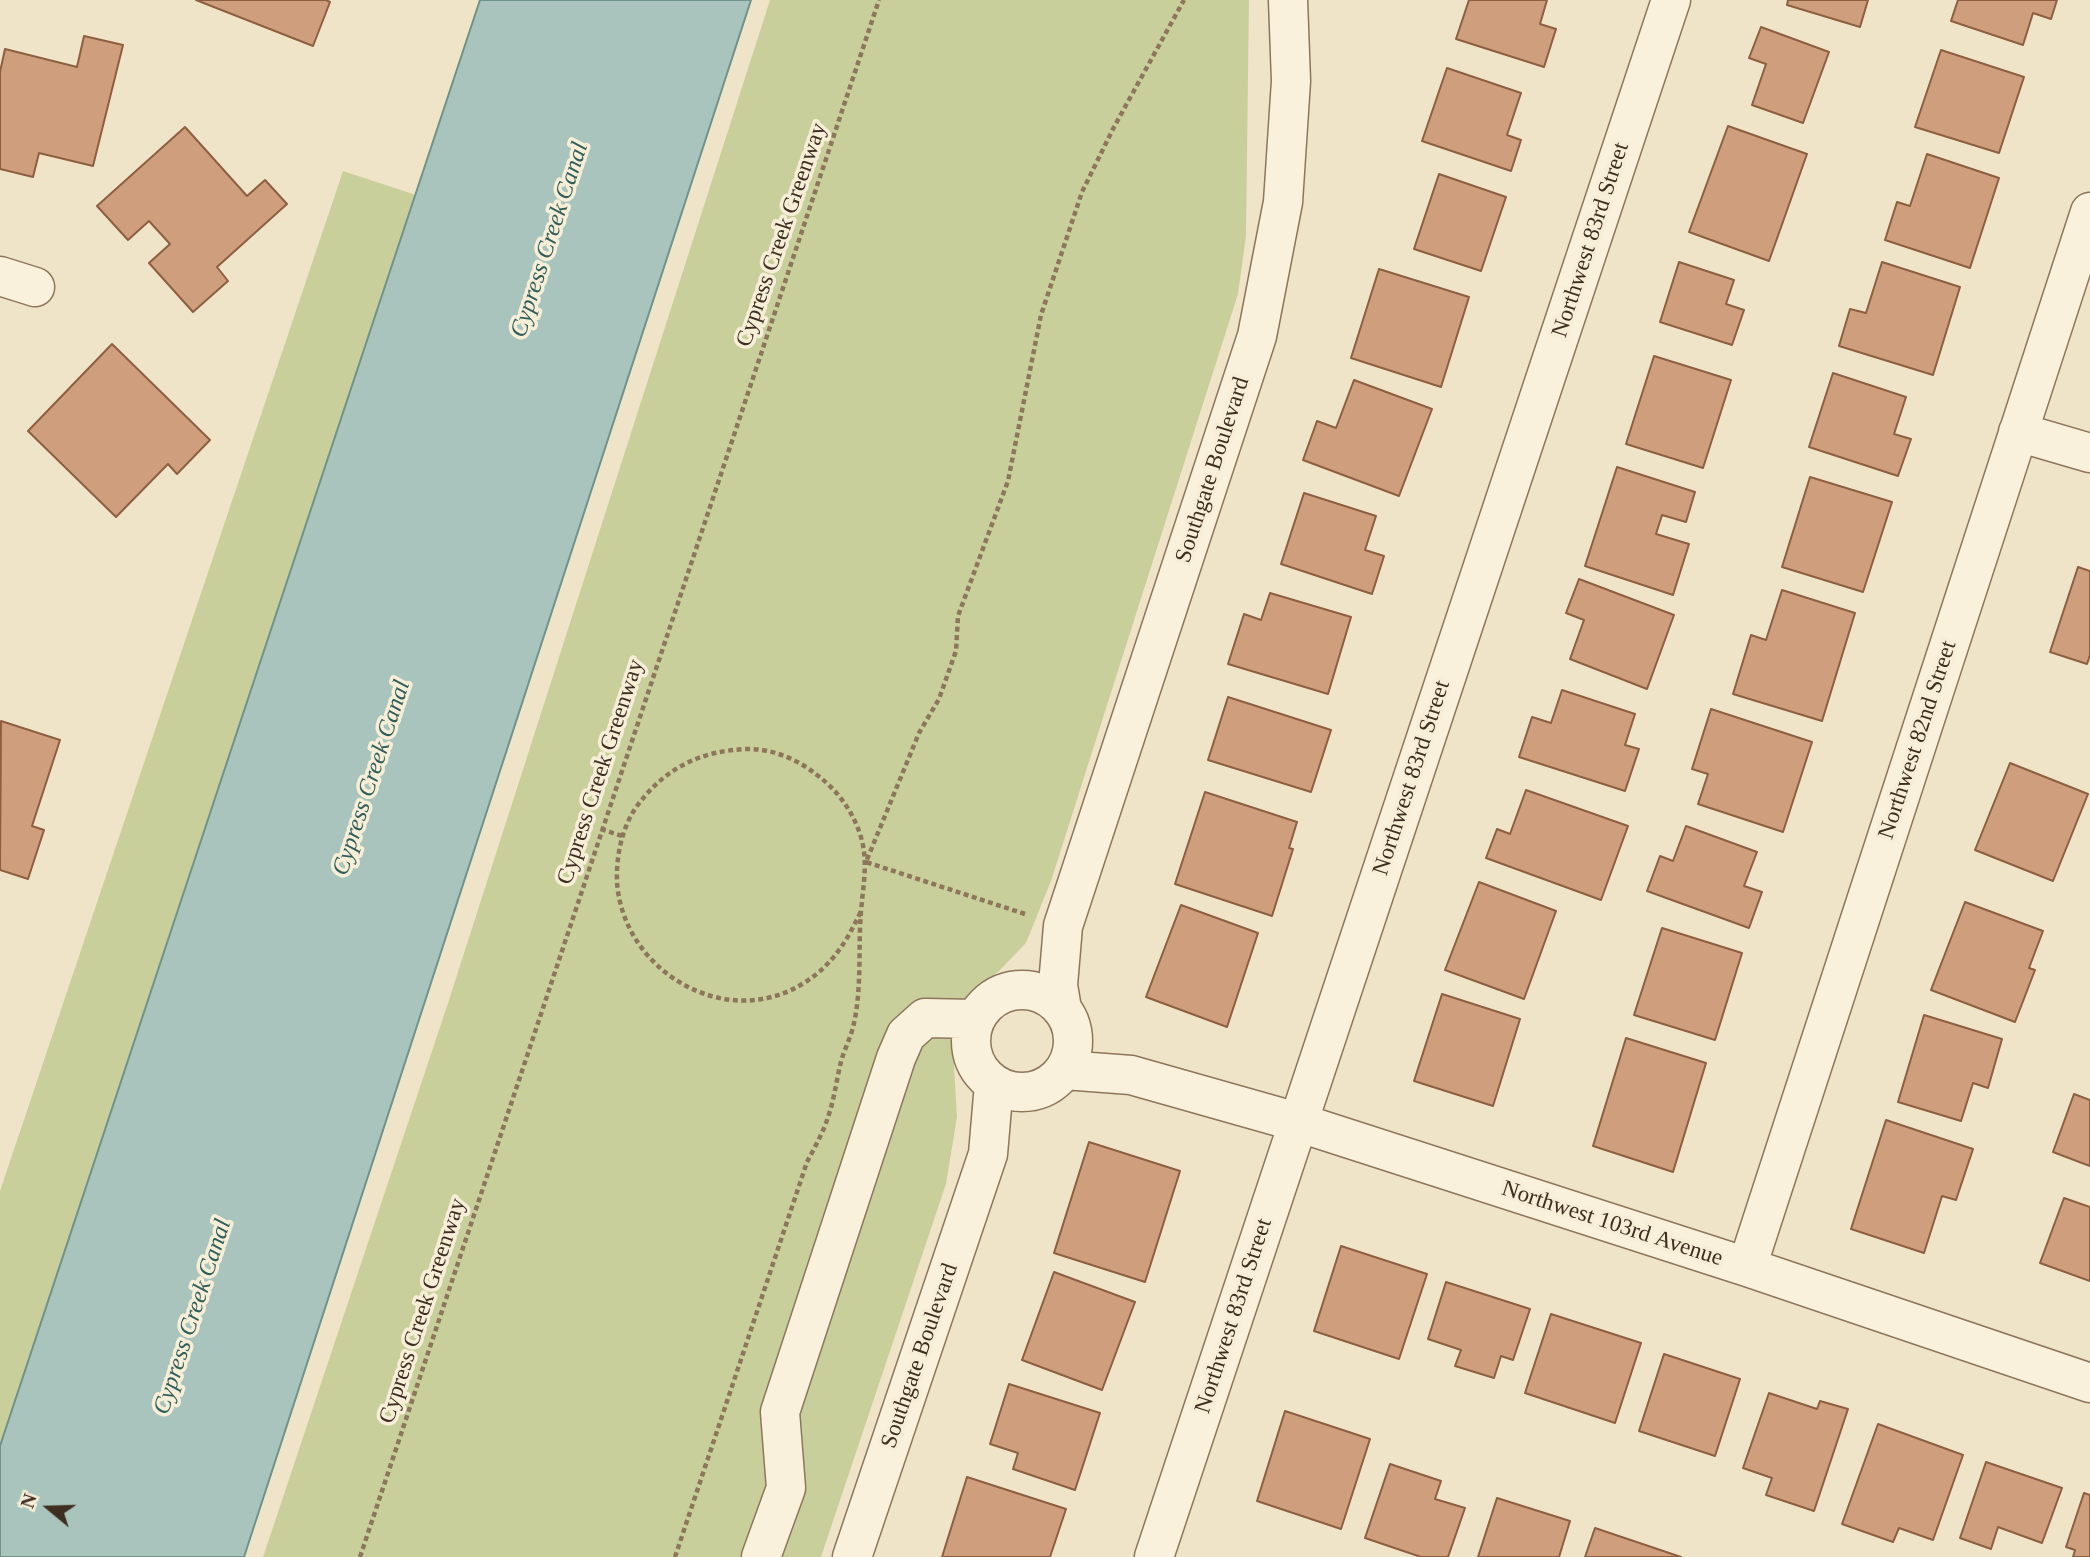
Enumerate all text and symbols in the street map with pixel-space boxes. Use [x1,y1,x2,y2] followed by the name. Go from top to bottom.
[731,119,833,351] street label: Cypress Creek Greenway
[505,139,595,341] water label: Cypress Creek Canal
[1546,139,1636,341] street label: Northwest 83rd Street
[1170,374,1256,566] street label: Southgate Boulevard
[1873,637,1963,843] street label: Northwest 82nd Street
[552,656,650,888] street label: Cypress Creek Greenway
[327,677,417,879] water label: Cypress Creek Canal
[1367,677,1457,879] street label: Northwest 83rd Street
[1498,1175,1726,1273] street label: Northwest 103rd Avenue
[374,1195,472,1427] street label: Cypress Creek Greenway
[1189,1215,1279,1417] street label: Northwest 83rd Street
[148,1216,238,1418] water label: Cypress Creek Canal
[875,1260,965,1452] street label: Southgate Boulevard
[14,1473,84,1543] north arrow
[17,1491,41,1511] text: N

